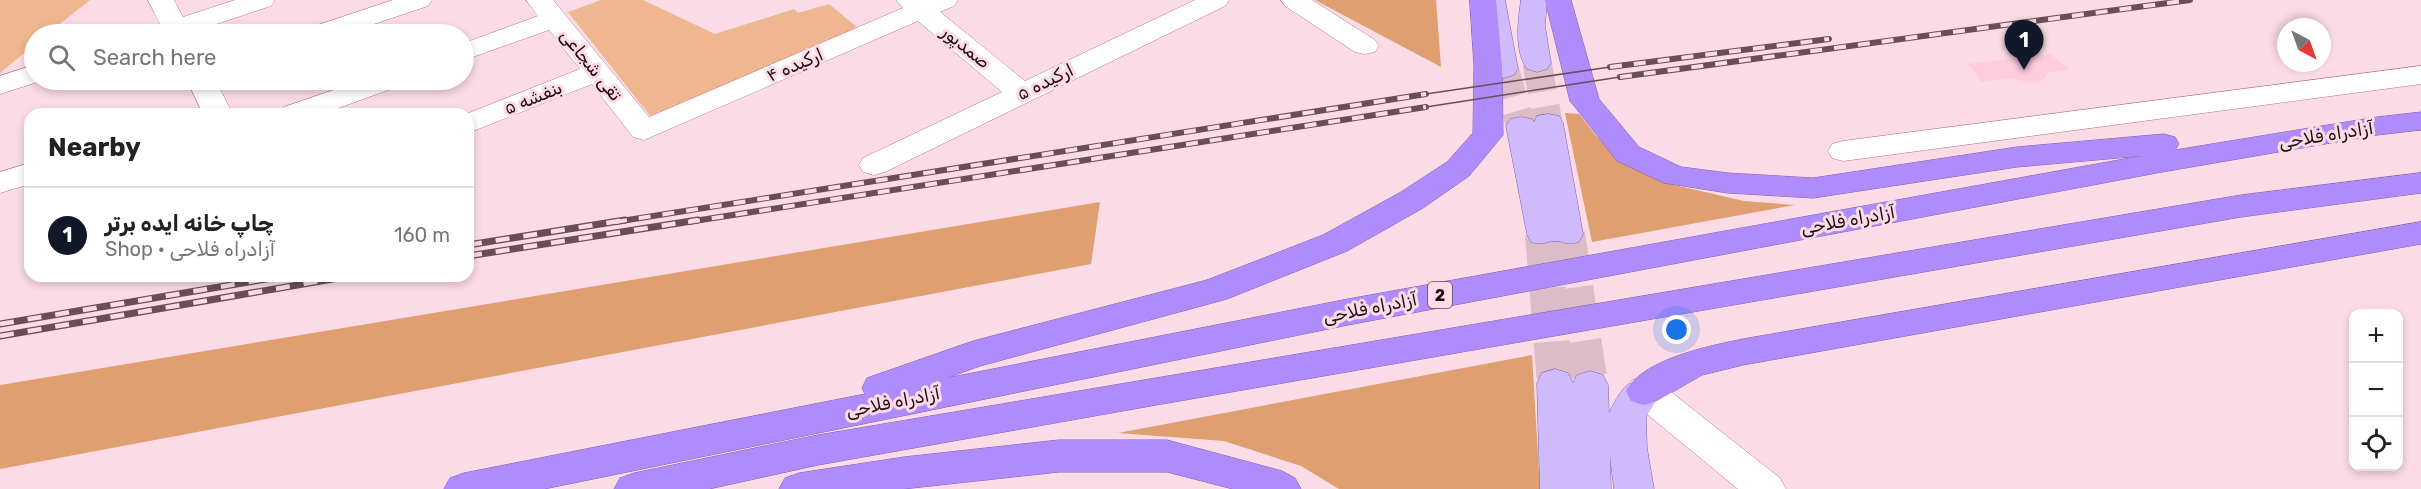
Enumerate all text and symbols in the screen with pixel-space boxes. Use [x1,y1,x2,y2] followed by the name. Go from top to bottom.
[2277,18,2331,72] north arrow
[936,20,995,74] street label: صمدپور
[2004,20,2044,70] pin: 1
[24,24,474,90] search box
[555,25,627,106] street label: تقی شجاعی
[45,41,78,74] icon: search
[763,43,827,87] street label: ارکیده ۴
[93,44,216,71] text: Search here
[1013,59,1077,105] street label: ارکیده ۵
[501,76,565,120] street label: بنفشه ۵
[2277,117,2376,153] street label: آزادراه فلاحی
[48,132,141,163] text: Nearby
[1799,201,1898,239] street label: آزادراه فلاحی
[105,210,274,237] text: چاپ خانه ایده برتر
[63,223,72,247] text: 1
[394,223,450,247] text: 160 m
[105,237,275,261] text: Shop · آزادراه فلاحی
[1428,282,1452,308] road number: 2
[1321,288,1420,328] street label: آزادراه فلاحی
[2349,309,2403,471] map controls
[2349,309,2403,363] button: +
[1662,315,1691,344] your location
[2349,363,2403,417] button: −
[844,382,943,422] street label: آزادراه فلاحی
[2349,417,2403,471] button: locate

